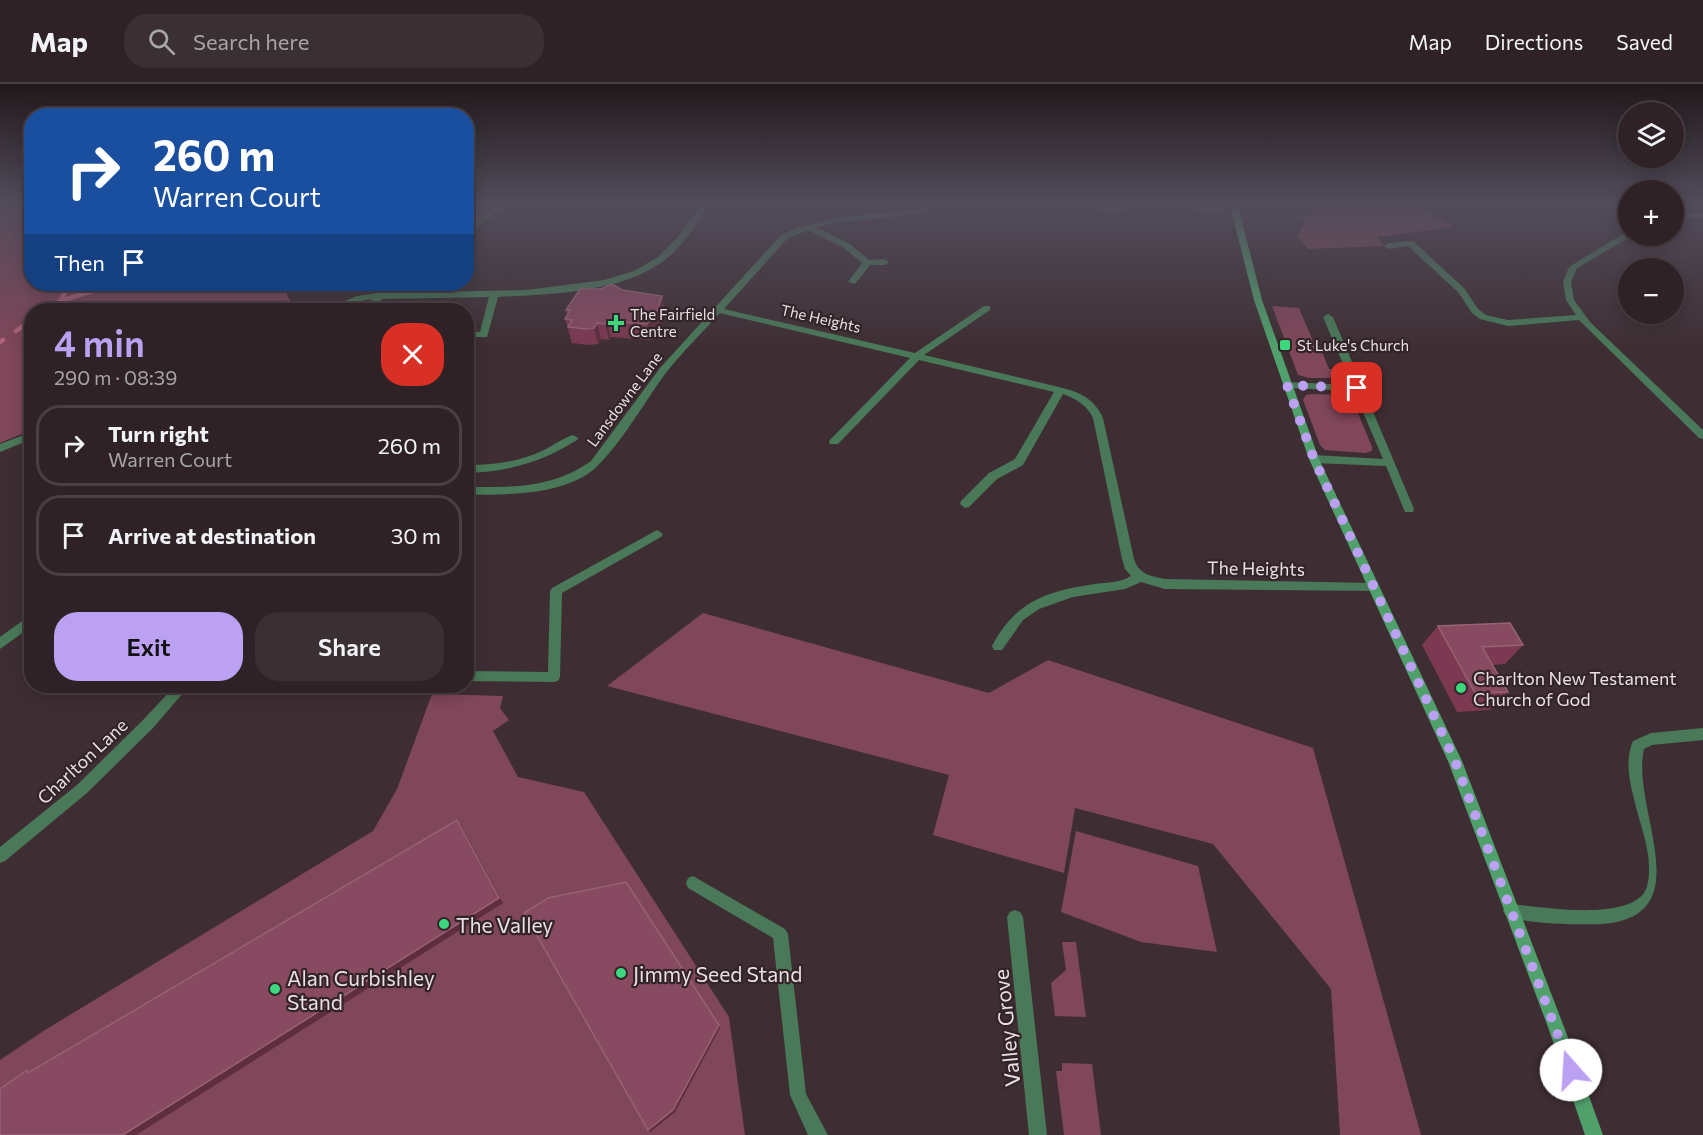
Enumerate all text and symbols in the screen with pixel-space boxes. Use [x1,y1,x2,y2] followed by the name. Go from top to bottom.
[124,14,544,68] search box
[30,24,88,58] text: Map
[145,25,178,58] icon: search
[193,28,309,55] text: Search here
[1409,29,1452,54] text: Map
[1485,29,1583,54] text: Directions
[1616,29,1673,54] text: Saved
[1618,102,1684,324] map controls
[1618,102,1684,168] button: layers
[153,128,275,180] text: 260 m
[54,132,132,210] icon: right
[153,180,321,213] text: Warren Court
[1618,180,1684,246] button: +
[117,246,150,279] icon: arrive
[54,249,105,276] text: Then
[1618,258,1684,324] button: −
[779,300,863,336] street label: The Heights
[630,305,715,340] place label: The Fairfield Centre
[607,314,625,332] marker: The Fairfield Centre
[54,320,145,364] text: 4 min
[381,323,444,386] button: close
[1297,336,1409,354] place label: St Luke's Church
[1278,338,1292,352] marker: St Luke's Church
[583,348,665,450] street label: Lansdowne Lane
[1331,362,1382,413] pin
[54,365,177,389] text: 290 m · 08:39
[1340,371,1373,404] icon: arrive
[108,420,209,447] text: Turn right
[57,429,90,462] icon: right
[378,432,441,459] text: 260 m
[108,447,232,471] text: Warren Court
[57,519,90,552] icon: arrive
[108,522,316,549] text: Arrive at destination
[391,522,441,549] text: 30 m
[1207,556,1305,580] street label: The Heights
[54,612,243,681] button: Exit
[255,612,444,681] button: Share
[1473,667,1677,710] place label: Charlton New Testament Church of God
[1454,681,1468,695] marker: Charlton New Testament Church of God
[32,714,132,808] street label: Charlton Lane
[456,912,553,937] place label: The Valley
[437,917,451,931] marker: The Valley
[633,961,802,986] place label: Jimmy Seed Stand
[287,965,435,1014] place label: Alan Curbishley Stand
[614,966,628,980] marker: Jimmy Seed Stand
[987,968,1025,1088] street label: Valley Grove
[268,982,282,996] marker: Alan Curbishley Stand
[1539,1038,1603,1102] position arrow

